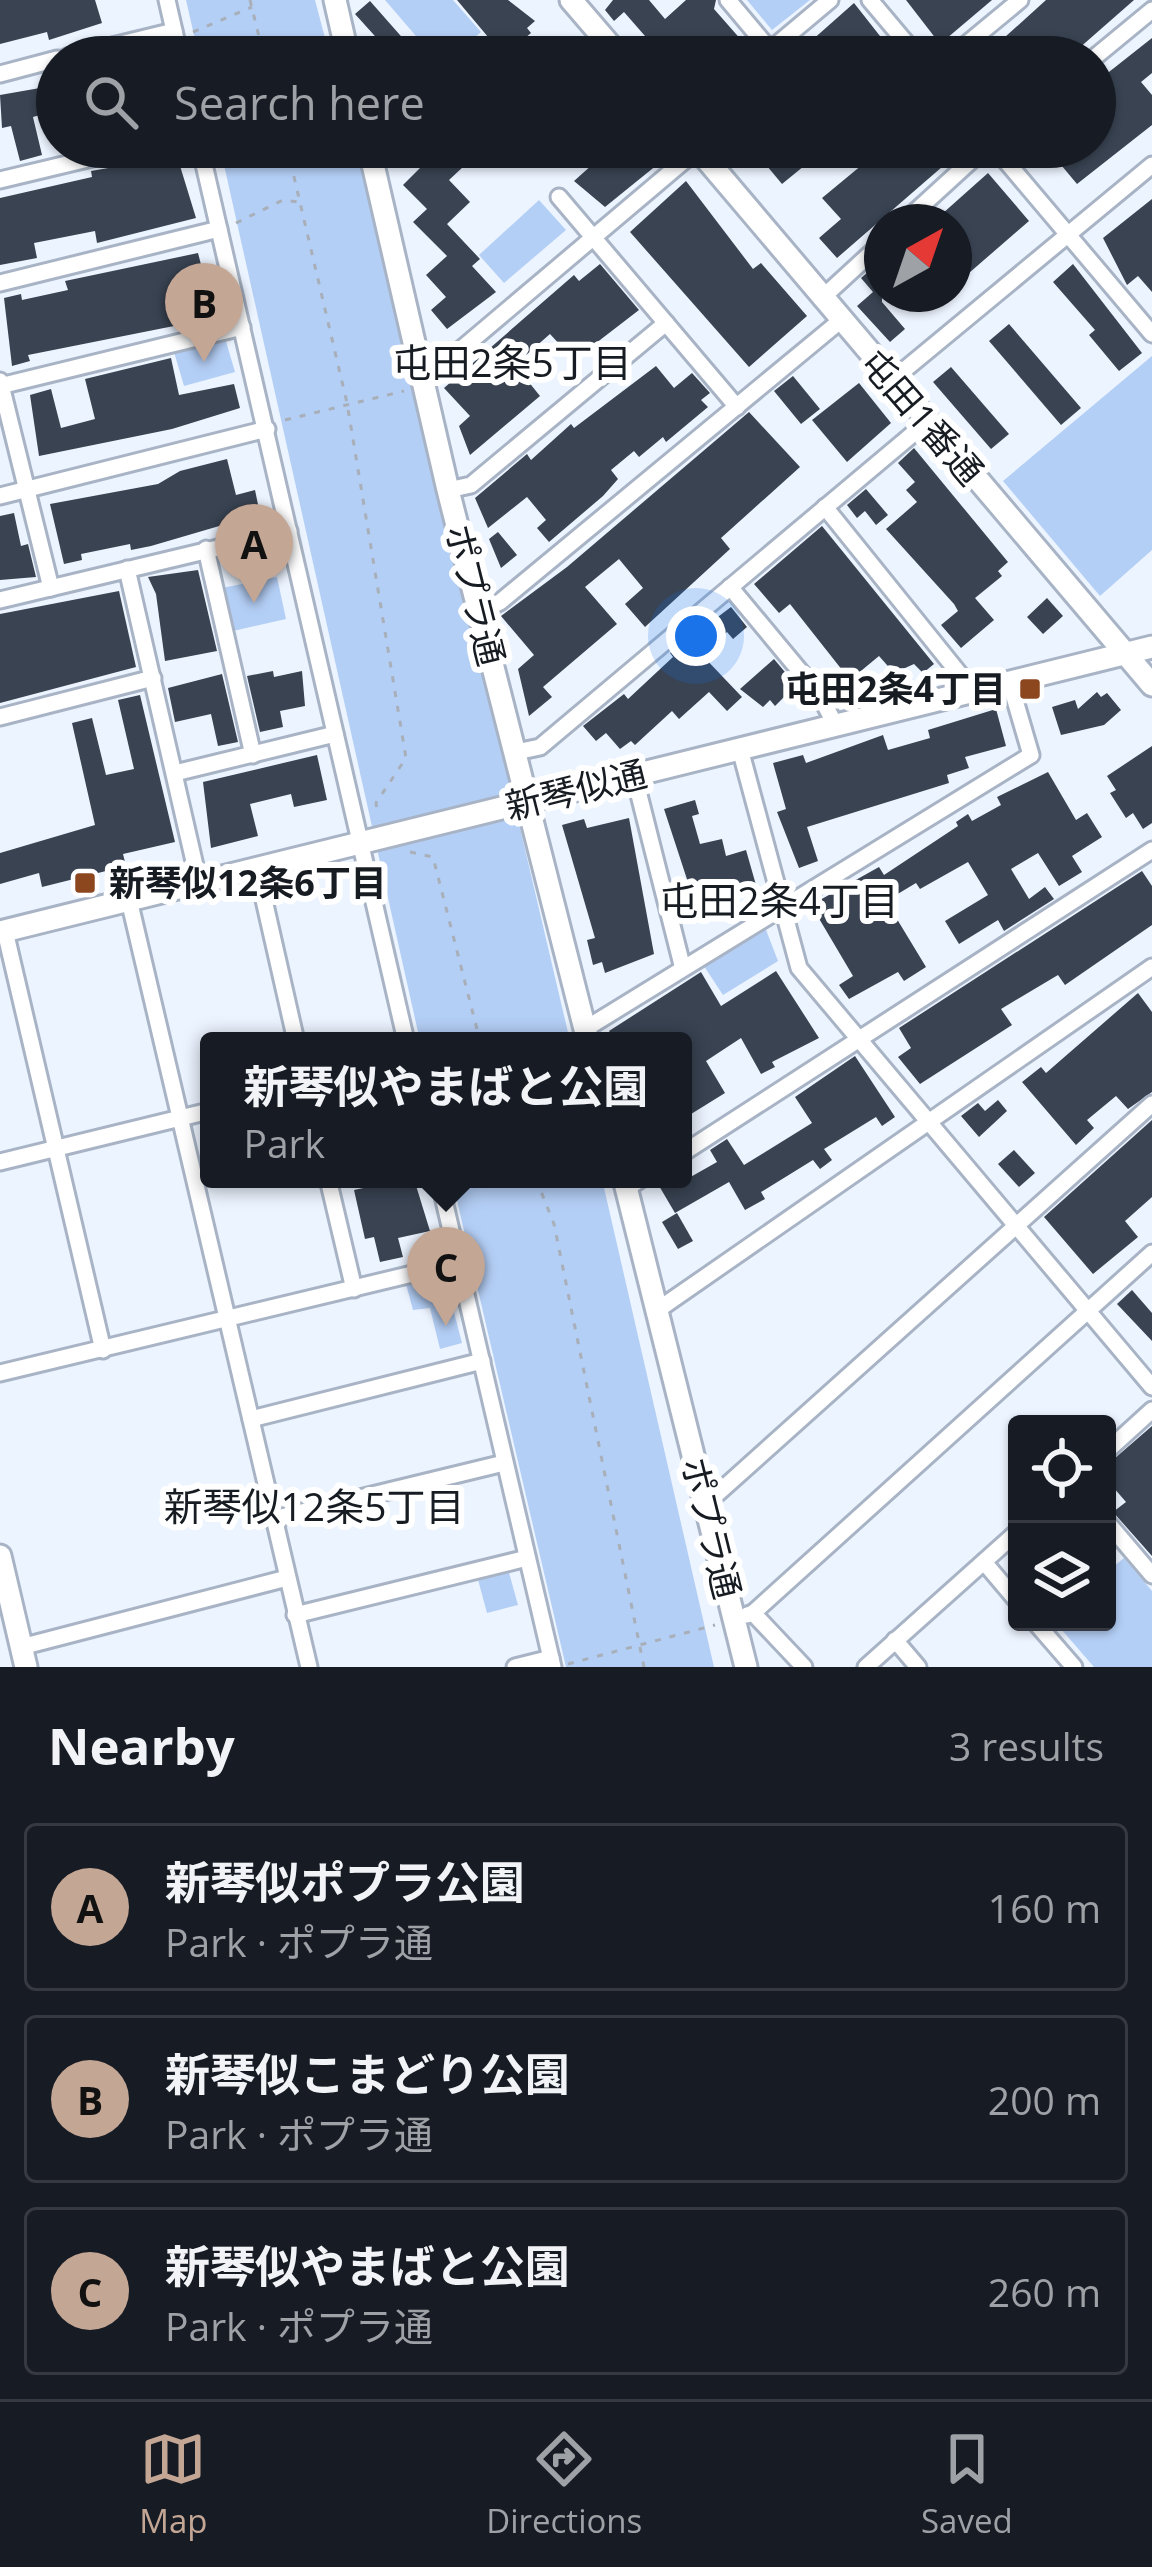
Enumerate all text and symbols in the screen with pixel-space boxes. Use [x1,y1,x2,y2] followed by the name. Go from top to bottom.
[36,36,1116,168] search box
[78,69,144,135] icon: search
[174,72,425,133] text: Search here
[864,204,972,312] north arrow
[165,263,243,362] pin: B
[392,335,632,388] district label: 屯田2条5丁目
[850,338,995,495] street label: 屯田1番通
[215,504,293,603] pin: A
[434,519,517,671] street label: ポプラ通
[666,606,726,666] your location
[785,664,1006,713] place label: 屯田2条4丁目
[1017,676,1043,702] marker: 屯田2条4丁目
[500,748,652,831] street label: 新琴似通
[109,858,387,907] place label: 新琴似12条6丁目
[72,870,98,896] marker: 新琴似12条6丁目
[659,873,899,926] district label: 屯田2条4丁目
[200,1032,692,1188] popup
[243,1055,649,1116] text: 新琴似やまばと公園
[243,1116,325,1169] text: Park
[407,1227,485,1326] pin: C
[1008,1415,1116,1631] map controls
[1008,1415,1116,1523] button: locate
[670,1452,753,1604] street label: ポプラ通
[164,1479,464,1532] district label: 新琴似12条5丁目
[1008,1523,1116,1631] button: layers
[48,1710,235,1780] text: Nearby
[949,1719,1104,1772] text: 3 results
[165,1851,525,1912] text: 新琴似ポプラ公園
[77,1881,103,1934] text: A
[988,1881,1101,1934] text: 160 m
[165,1915,433,1968] text: Park · ポプラ通
[165,2043,570,2104] text: 新琴似こまどり公園
[77,2073,103,2126] text: B
[988,2073,1101,2126] text: 200 m
[165,2107,433,2160] text: Park · ポプラ通
[165,2235,570,2296] text: 新琴似やまばと公園
[78,2265,102,2318] text: C
[988,2265,1101,2318] text: 260 m
[165,2299,433,2352] text: Park · ポプラ通
[139,2426,208,2543] tab: Map
[486,2426,642,2543] tab: Directions
[921,2426,1013,2543] tab: Saved

